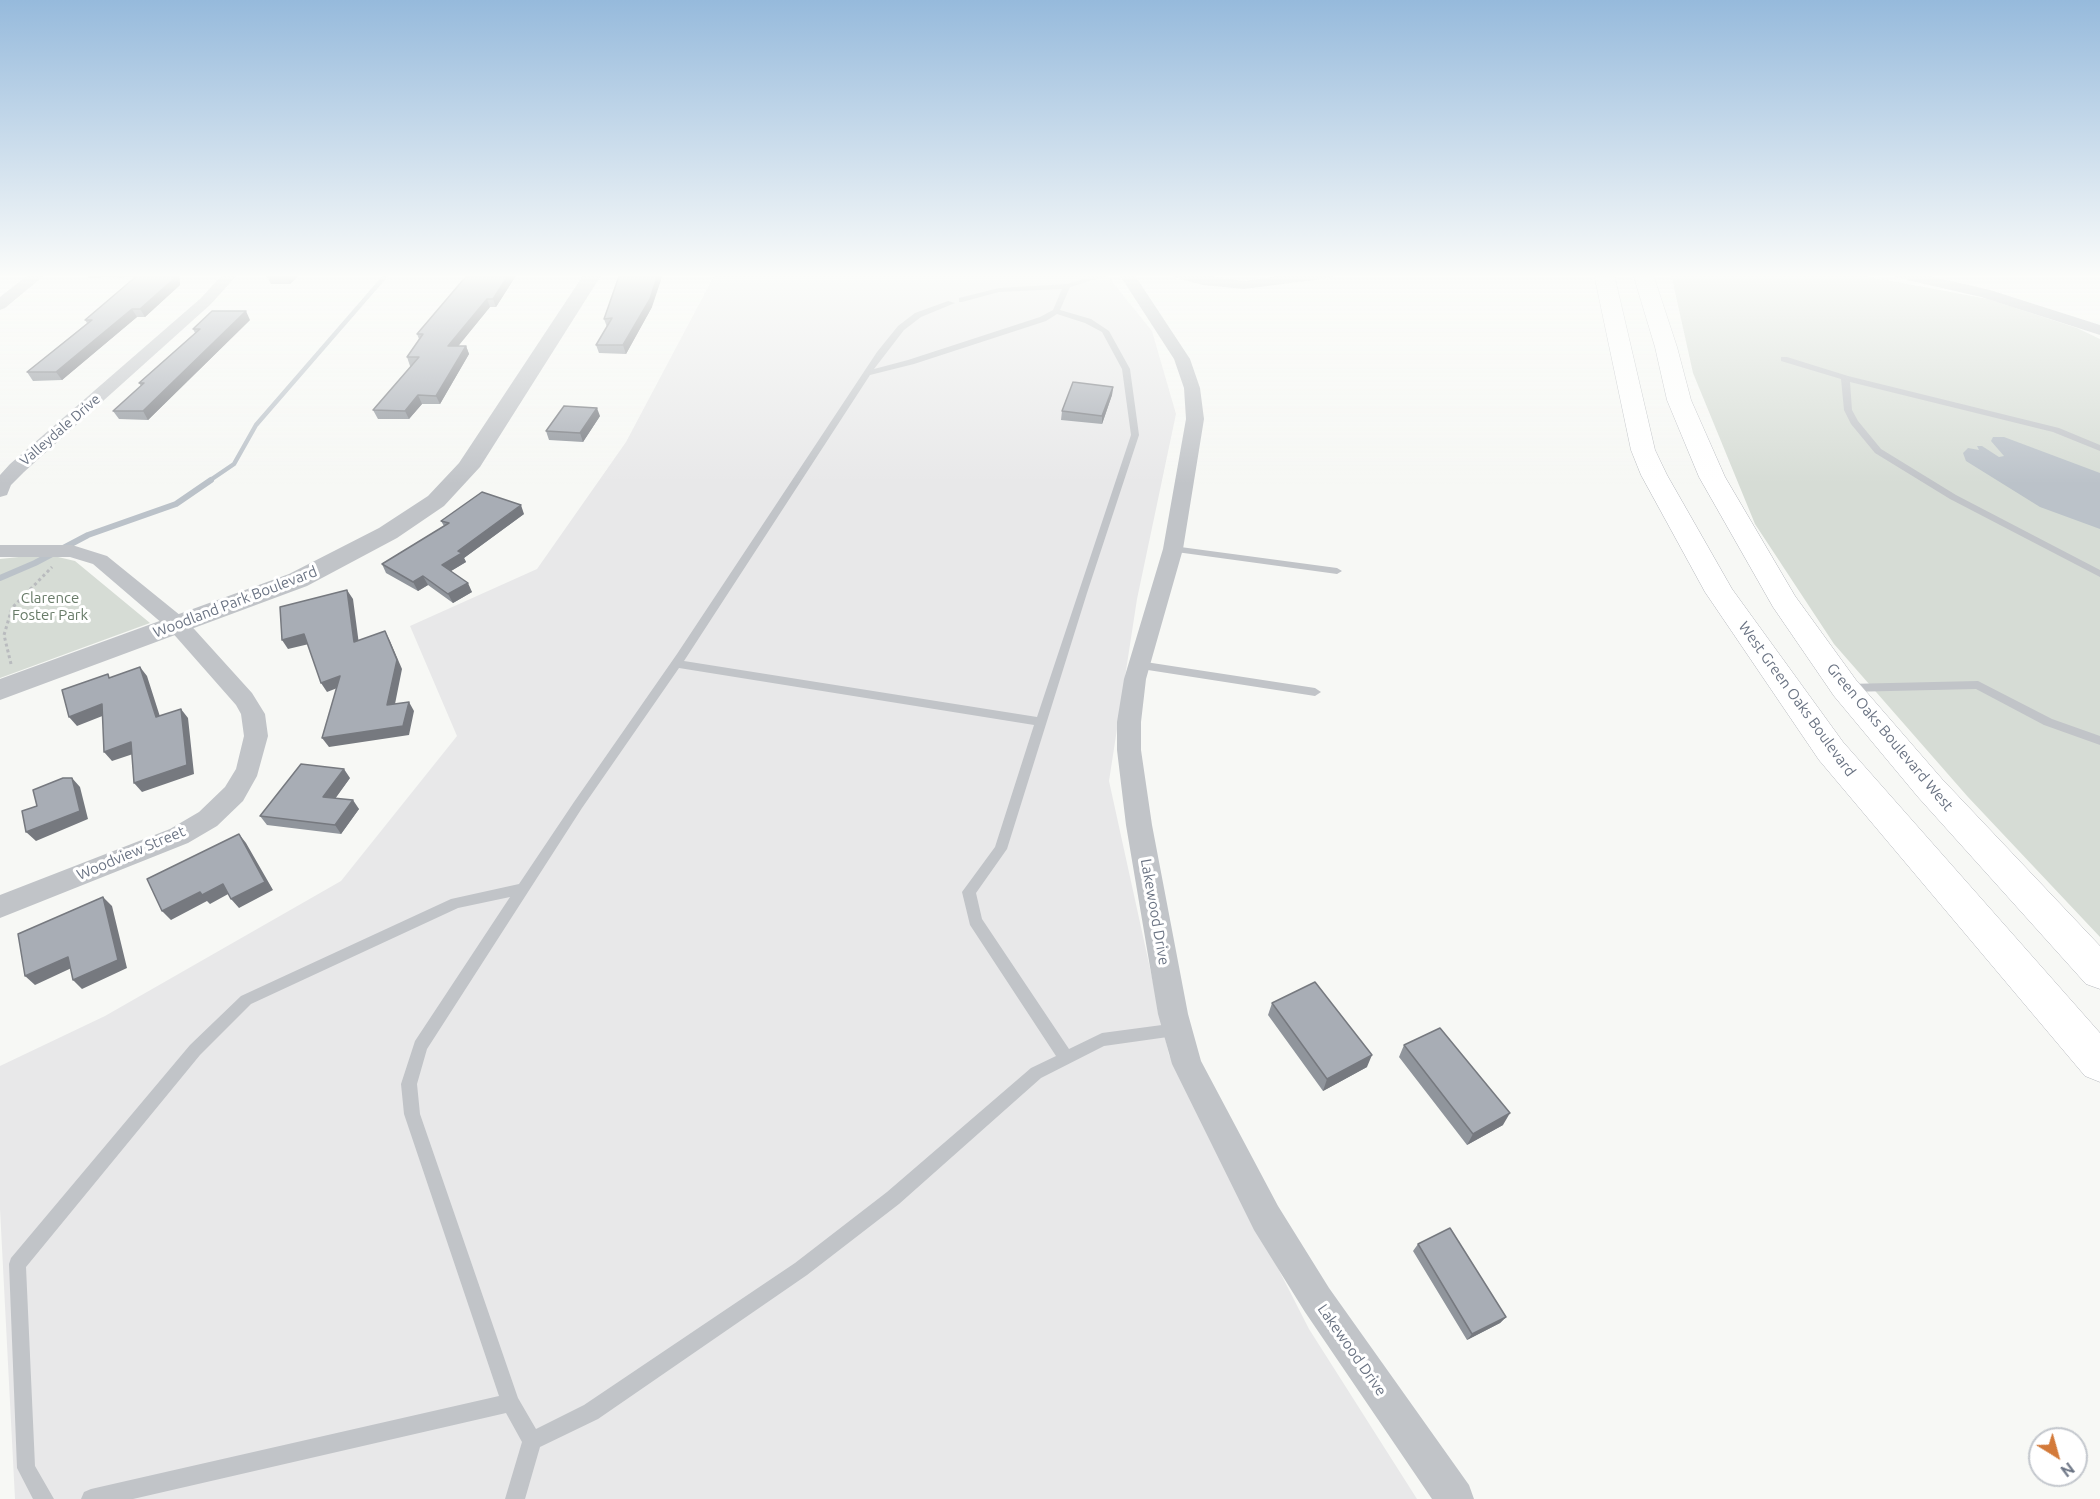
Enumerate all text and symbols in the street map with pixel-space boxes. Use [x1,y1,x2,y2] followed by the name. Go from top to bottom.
[16,391,104,469] street label: Valleydale Drive
[150,562,320,642] street label: Woodland Park Boulevard
[12,589,88,624] park label: Clarence Foster Park
[1735,618,1859,780] street label: West Green Oaks Boulevard
[1823,659,1957,815] street label: Green Oaks Boulevard West
[74,822,188,884] street label: Woodview Street
[1137,857,1173,967] street label: Lakewood Drive
[1314,1301,1390,1399] street label: Lakewood Drive
[2028,1427,2088,1487] north arrow
[2057,1459,2078,1481] text: N

